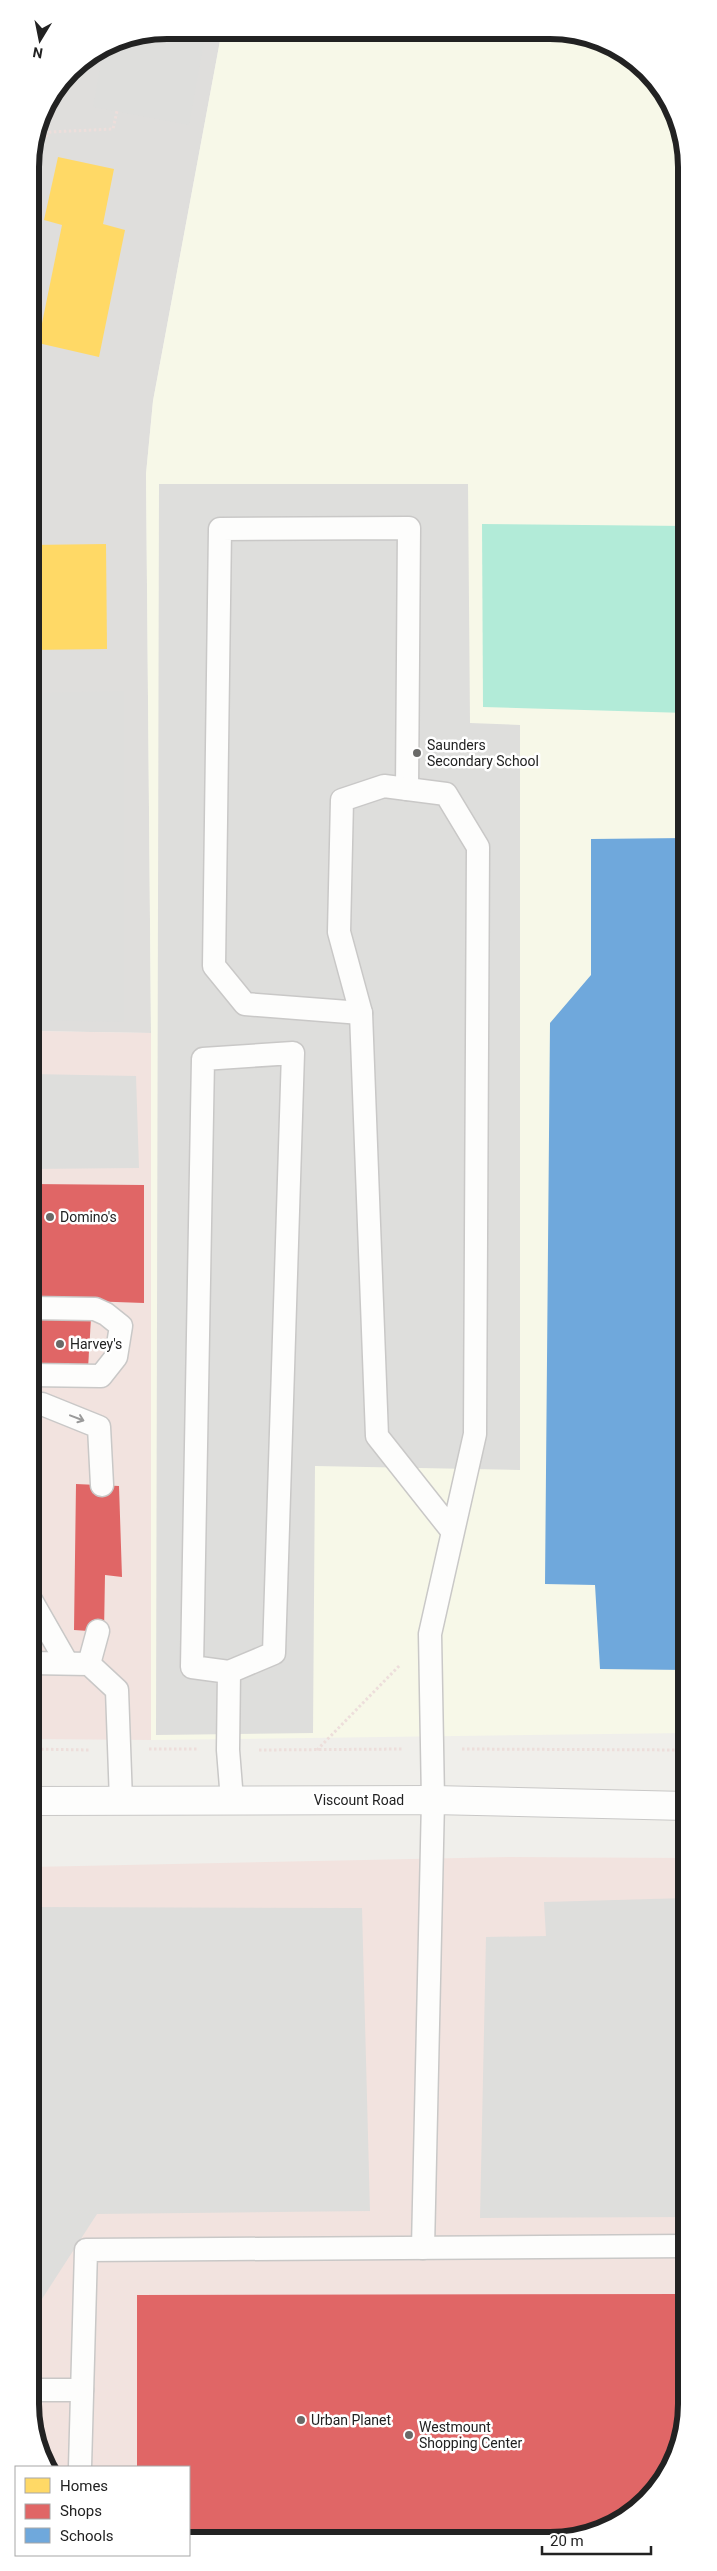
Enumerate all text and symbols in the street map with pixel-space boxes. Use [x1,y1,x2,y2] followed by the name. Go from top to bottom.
[15,15,65,65] north arrow
[31,44,44,62] text: N
[427,737,539,769] place label: Saunders Secondary School
[411,747,423,759] marker: Saunders Secondary School
[60,1209,117,1225] place label: Domino's
[44,1211,56,1223] marker: Domino's
[70,1336,122,1352] place label: Harvey's
[54,1338,66,1350] marker: Harvey's
[69,1414,84,1423] one-way arrow
[314,1792,404,1808] street label: Viscount Road
[311,2412,392,2428] place label: Urban Planet
[295,2414,307,2426] marker: Urban Planet
[419,2419,522,2451] place label: Westmount Shopping Center
[403,2429,415,2441] marker: Westmount Shopping Center
[15,2466,190,2556] legend
[60,2477,108,2495] text: Homes
[60,2502,102,2520] text: Shops
[542,2524,651,2556] scale bar
[60,2527,114,2545] text: Schools
[550,2532,584,2550] text: 20 m

